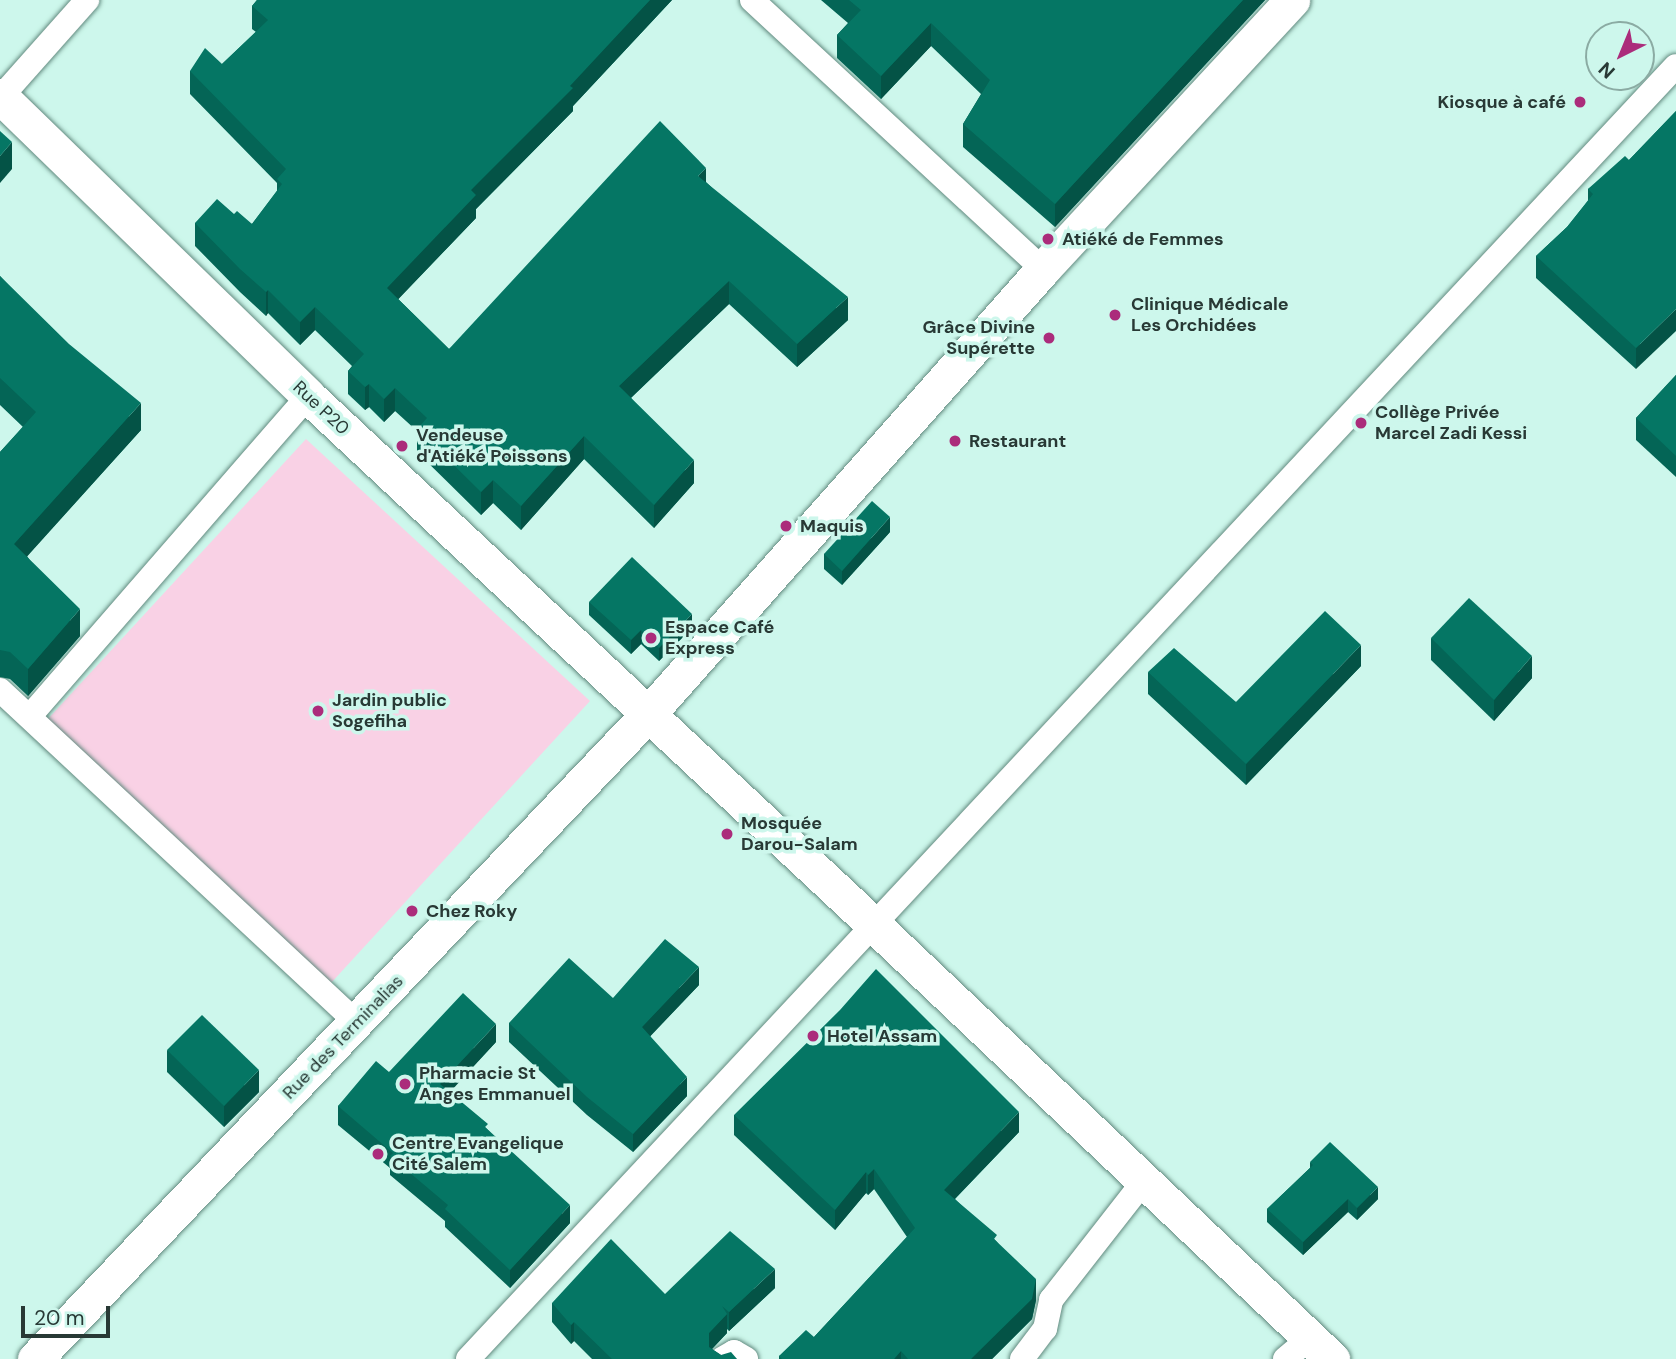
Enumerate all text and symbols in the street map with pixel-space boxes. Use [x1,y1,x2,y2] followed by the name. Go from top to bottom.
[1585,21,1655,91] north arrow
[1593,56,1620,84] text: N
[1437,91,1566,113] place label: Kiosque à café
[1572,94,1588,110] marker: Kiosque à café
[1062,228,1224,250] place label: Atiéké de Femmes
[1040,231,1056,247] marker: Atiéké de Femmes
[1131,294,1289,336] place label: Clinique Médicale Les Orchidées
[1105,305,1125,325] marker: Clinique Médicale Les Orchidées
[922,317,1035,360] place label: Grâce Divine Supérette
[1041,330,1057,346] marker: Grâce Divine Supérette
[288,377,354,439] street label: Rue P20
[1375,402,1527,444] place label: Collège Privée Marcel Zadi Kessi
[1353,415,1369,431] marker: Collège Privée Marcel Zadi Kessi
[416,425,568,467] place label: Vendeuse d'Atiéké Poissons
[969,430,1066,452] place label: Restaurant
[947,433,963,449] marker: Restaurant
[394,438,410,454] marker: Vendeuse d'Atiéké Poissons
[800,515,864,537] place label: Maquis
[778,518,794,534] marker: Maquis
[665,617,774,660] place label: Espace Café Express
[643,630,659,646] marker: Espace Café Express
[332,690,447,732] place label: Jardin public Sogefiha
[310,703,326,719] marker: Jardin public Sogefiha
[741,813,858,856] place label: Mosquée Darou-Salam
[719,826,735,842] marker: Mosquée Darou-Salam
[426,900,517,922] place label: Chez Roky
[404,903,420,919] marker: Chez Roky
[278,970,408,1104] street label: Rue des Terminalias
[827,1025,937,1047] place label: Hotel Assam
[805,1028,821,1044] marker: Hotel Assam
[419,1063,571,1106] place label: Pharmacie St Anges Emmanuel
[397,1076,413,1092] marker: Pharmacie St Anges Emmanuel
[392,1133,564,1176] place label: Centre Evangelique Cité Salem
[370,1146,386,1162] marker: Centre Evangelique Cité Salem
[24,1292,114,1336] scale bar
[34,1304,85,1332] text: 20 m

